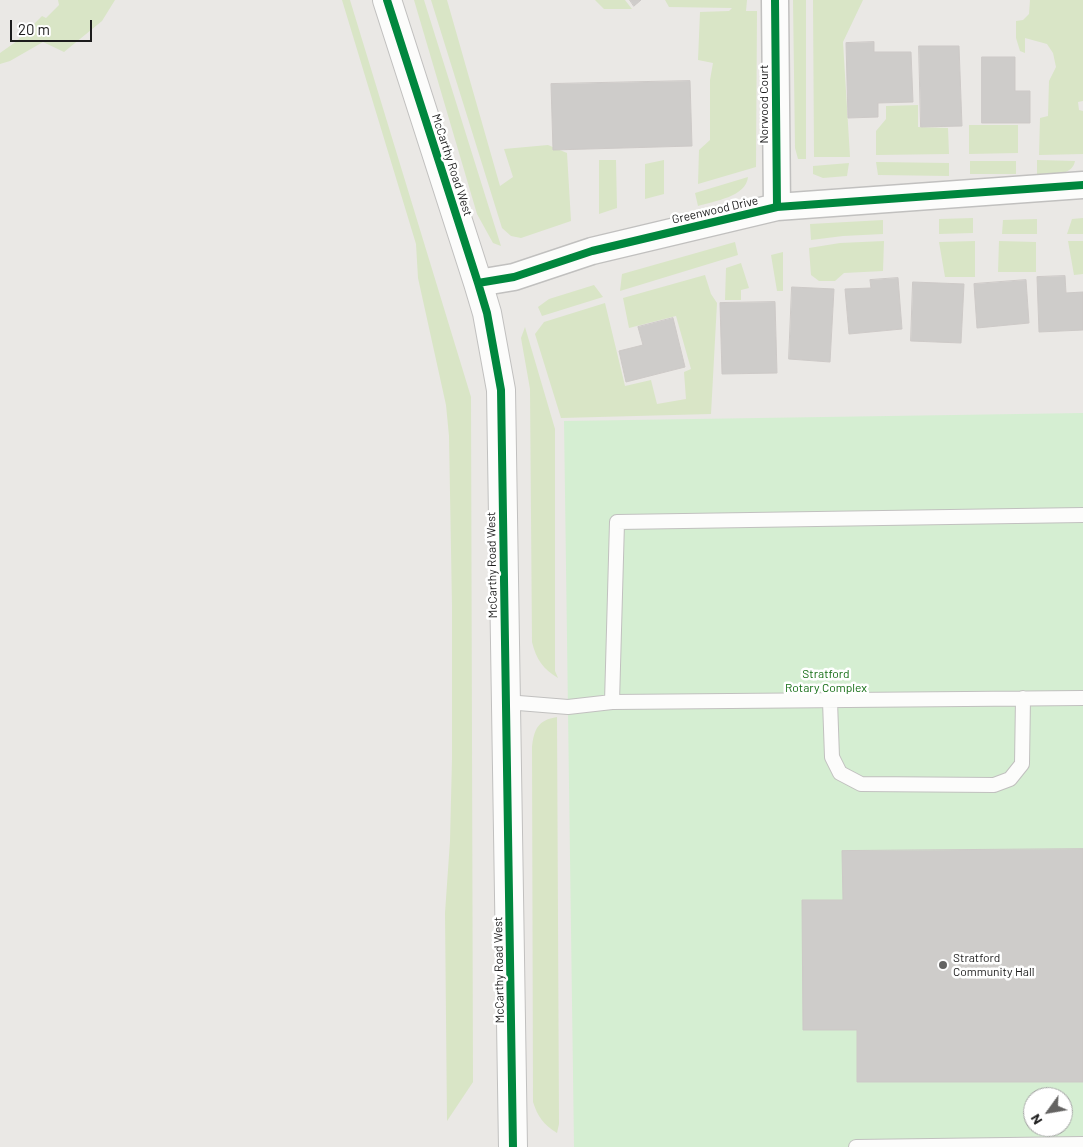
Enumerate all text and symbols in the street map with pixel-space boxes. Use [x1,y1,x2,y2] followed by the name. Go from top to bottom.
[12,10,95,42] scale bar
[18,20,50,38] text: 20 m
[757,65,771,143] street label: Norwood Court
[429,112,475,218] street label: McCarthy Road West
[670,193,760,227] street label: Greenwood Drive
[484,512,500,618] street label: McCarthy Road West
[785,667,867,695] park label: Stratford Rotary Complex
[491,917,507,1023] street label: McCarthy Road West
[953,951,1034,979] place label: Stratford Community Hall
[937,959,949,971] marker: Stratford Community Hall
[1023,1087,1073,1137] north arrow
[1026,1111,1045,1128] text: N

